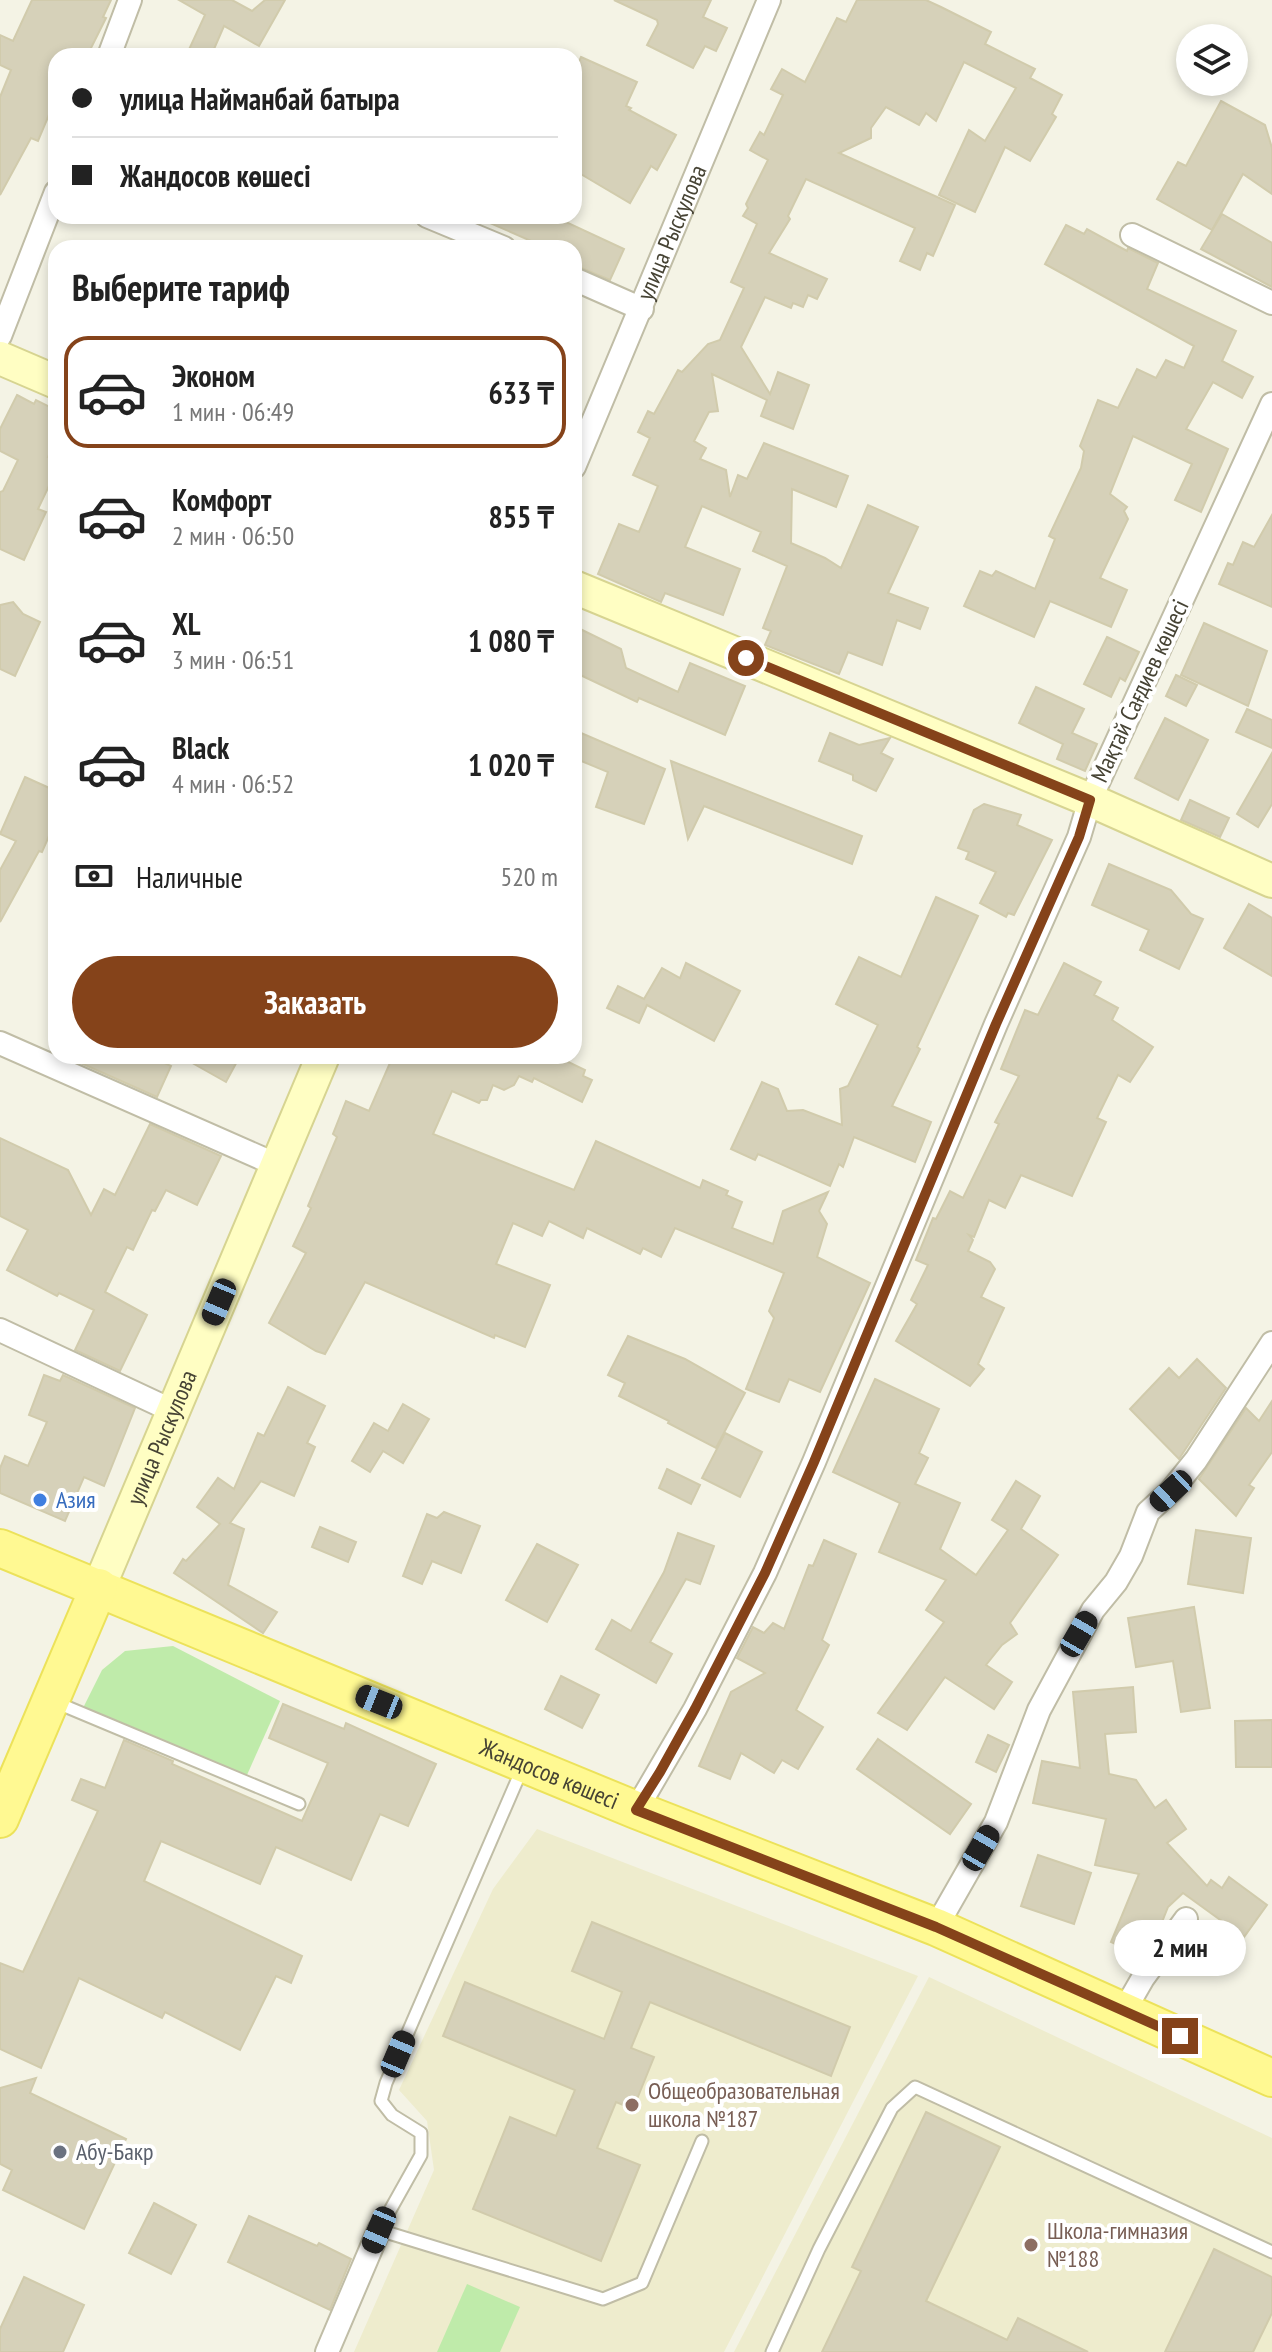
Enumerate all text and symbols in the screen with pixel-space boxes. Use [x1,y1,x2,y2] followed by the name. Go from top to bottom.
[1176,24,1248,96] map controls
[1176,24,1248,96] button: layers
[120,79,400,118] text: улица Найманбай батыра
[120,156,311,195] text: Жандосов көшесі
[629,160,713,305] street label: улица Рыскулова
[72,264,290,311] text: Выберите тариф
[76,356,148,428] icon: car
[172,356,255,395] text: Эконом
[488,373,554,412] text: 633 ₸
[172,395,294,428] text: 1 мин · 06:49
[76,480,148,552] icon: car
[172,480,271,519] text: Комфорт
[488,497,554,536] text: 855 ₸
[172,519,294,552] text: 2 мин · 06:50
[1084,594,1195,787] street label: Мақтай Сағдиев көшесі
[76,604,148,676] icon: car
[172,604,201,643] text: XL
[468,621,554,660] text: 1 080 ₸
[728,640,764,676] route start
[172,643,294,676] text: 3 мин · 06:51
[76,728,148,800] icon: car
[172,728,229,767] text: Black
[468,745,554,784] text: 1 020 ₸
[172,767,294,800] text: 4 мин · 06:52
[72,854,116,898] icon: cash
[136,857,243,896] text: Наличные
[500,860,558,893] text: 520 m
[72,956,558,1048] button: Заказать
[199,1275,239,1329] car
[119,1365,204,1510] street label: улица Рыскулова
[1145,1466,1197,1516] car
[56,1484,96,1515] place label: Азия
[31,1491,49,1509] marker: Азия
[1057,1607,1101,1661] car
[352,1682,406,1722] car
[475,1731,623,1816] street label: Жандосов көшесі
[959,1821,1003,1875] car
[1114,1920,1246,1976] callout: 2 мин
[1152,1931,1208,1964] text: 2 мин
[1162,2018,1198,2054] route end
[378,2027,418,2081] car
[648,2075,840,2134] place label: Общеобразовательная школа №187
[623,2096,641,2114] marker: Общеобразовательная школа №187
[76,2136,154,2167] place label: Абу-Бакр
[51,2143,69,2161] marker: Абу-Бакр
[359,2203,399,2257] car
[1047,2215,1188,2274] place label: Школа-гимназия №188
[1022,2236,1040,2254] marker: Школа-гимназия №188

